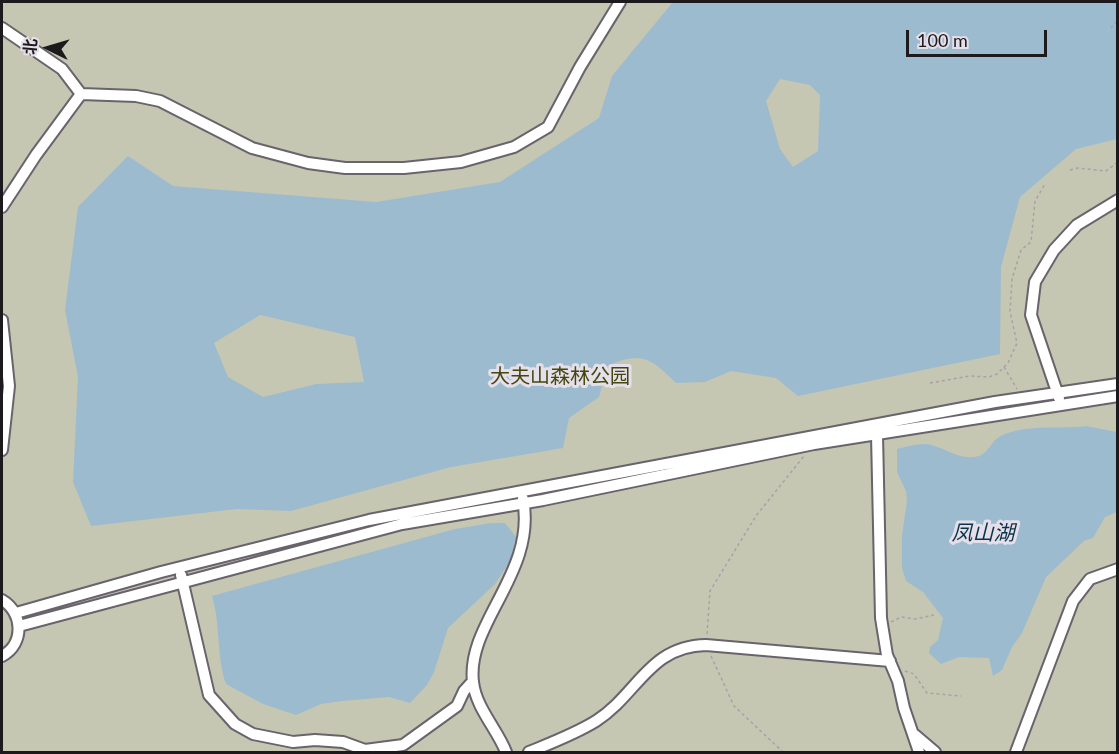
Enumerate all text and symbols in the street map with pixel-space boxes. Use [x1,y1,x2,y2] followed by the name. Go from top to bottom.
[18,18,78,78] north arrow
[909,18,1050,56] scale bar
[917,29,968,51] text: 100 m
[19,38,40,55] text: 北
[490,365,630,389] park label: 大夫山森林公园
[952,520,1014,546] water label: 凤山湖

